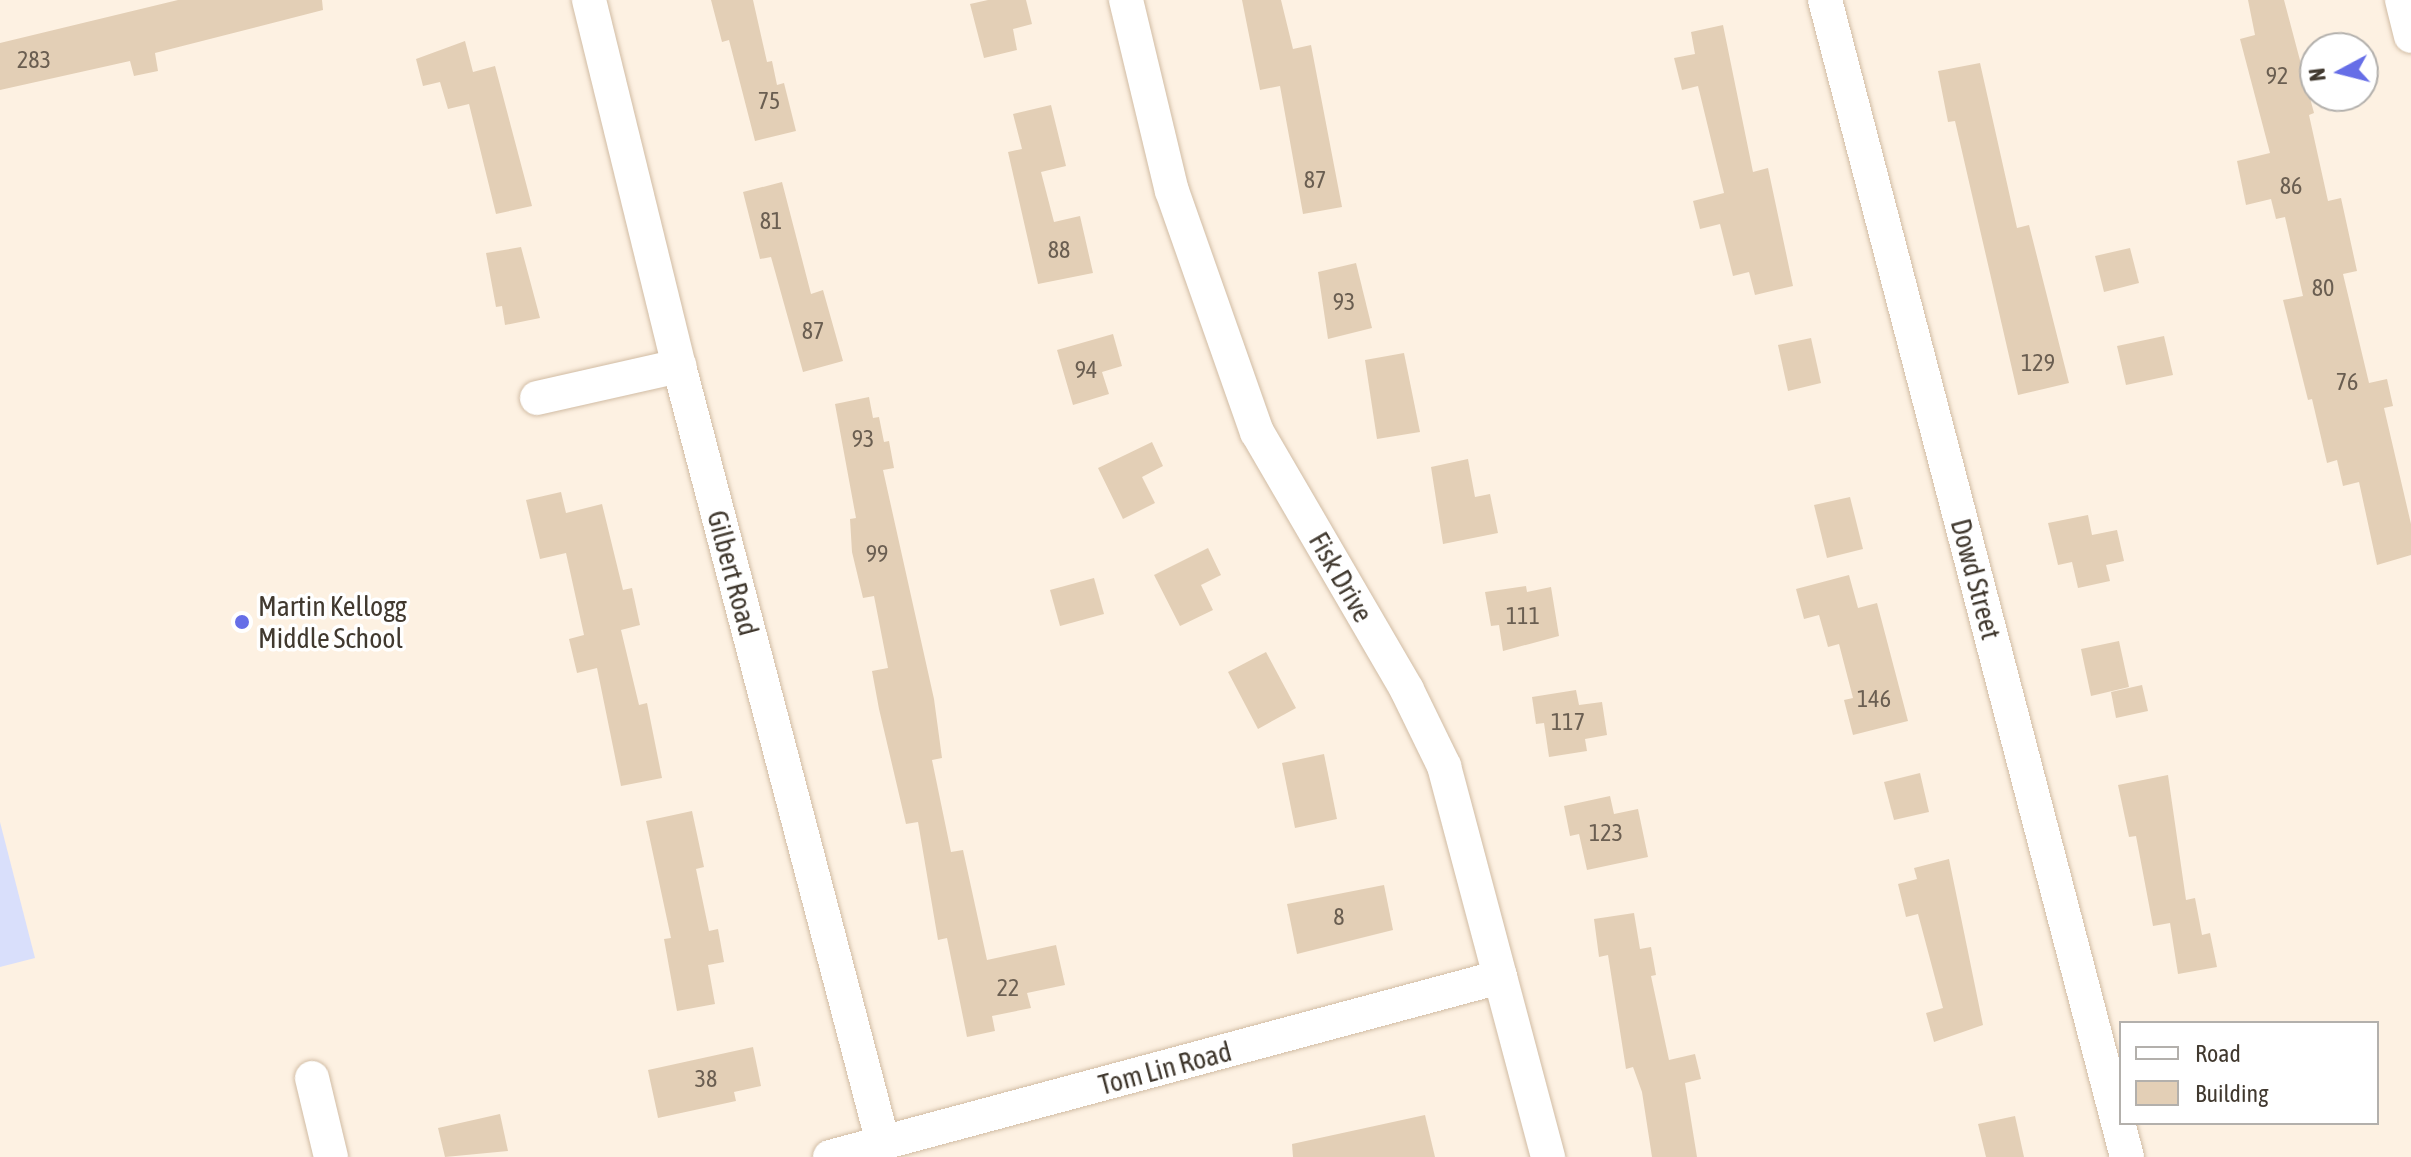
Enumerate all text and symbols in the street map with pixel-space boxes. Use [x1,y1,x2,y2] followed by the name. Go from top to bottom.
[2299,32,2379,112] north arrow
[17,46,51,74] house number: 283
[2266,62,2288,90] house number: 92
[2303,67,2331,83] text: N
[758,87,780,115] house number: 75
[1304,166,1326,194] house number: 87
[2280,172,2302,200] house number: 86
[760,207,782,235] house number: 81
[1048,236,1070,264] house number: 88
[2312,274,2334,302] house number: 80
[1333,288,1355,316] house number: 93
[802,317,824,345] house number: 87
[2021,349,2055,377] house number: 129
[1075,356,1097,384] house number: 94
[2336,368,2358,396] house number: 76
[852,425,874,453] house number: 93
[700,507,766,639] street label: Gilbert Road
[1944,515,2008,643] street label: Dowd Street
[1302,526,1380,628] street label: Fisk Drive
[866,540,888,568] house number: 99
[258,589,407,655] place label: Martin Kellogg Middle School
[1506,602,1540,630] house number: 111
[233,613,251,631] marker: Martin Kellogg Middle School
[1857,685,1891,713] house number: 146
[1551,708,1585,736] house number: 117
[1589,819,1623,847] house number: 123
[1333,903,1345,931] house number: 8
[997,974,1019,1002] house number: 22
[2119,1021,2379,1125] legend
[1095,1034,1235,1102] street label: Tom Lin Road
[2195,1040,2241,1067] text: Road
[695,1065,717,1093] house number: 38
[2195,1080,2268,1107] text: Building

